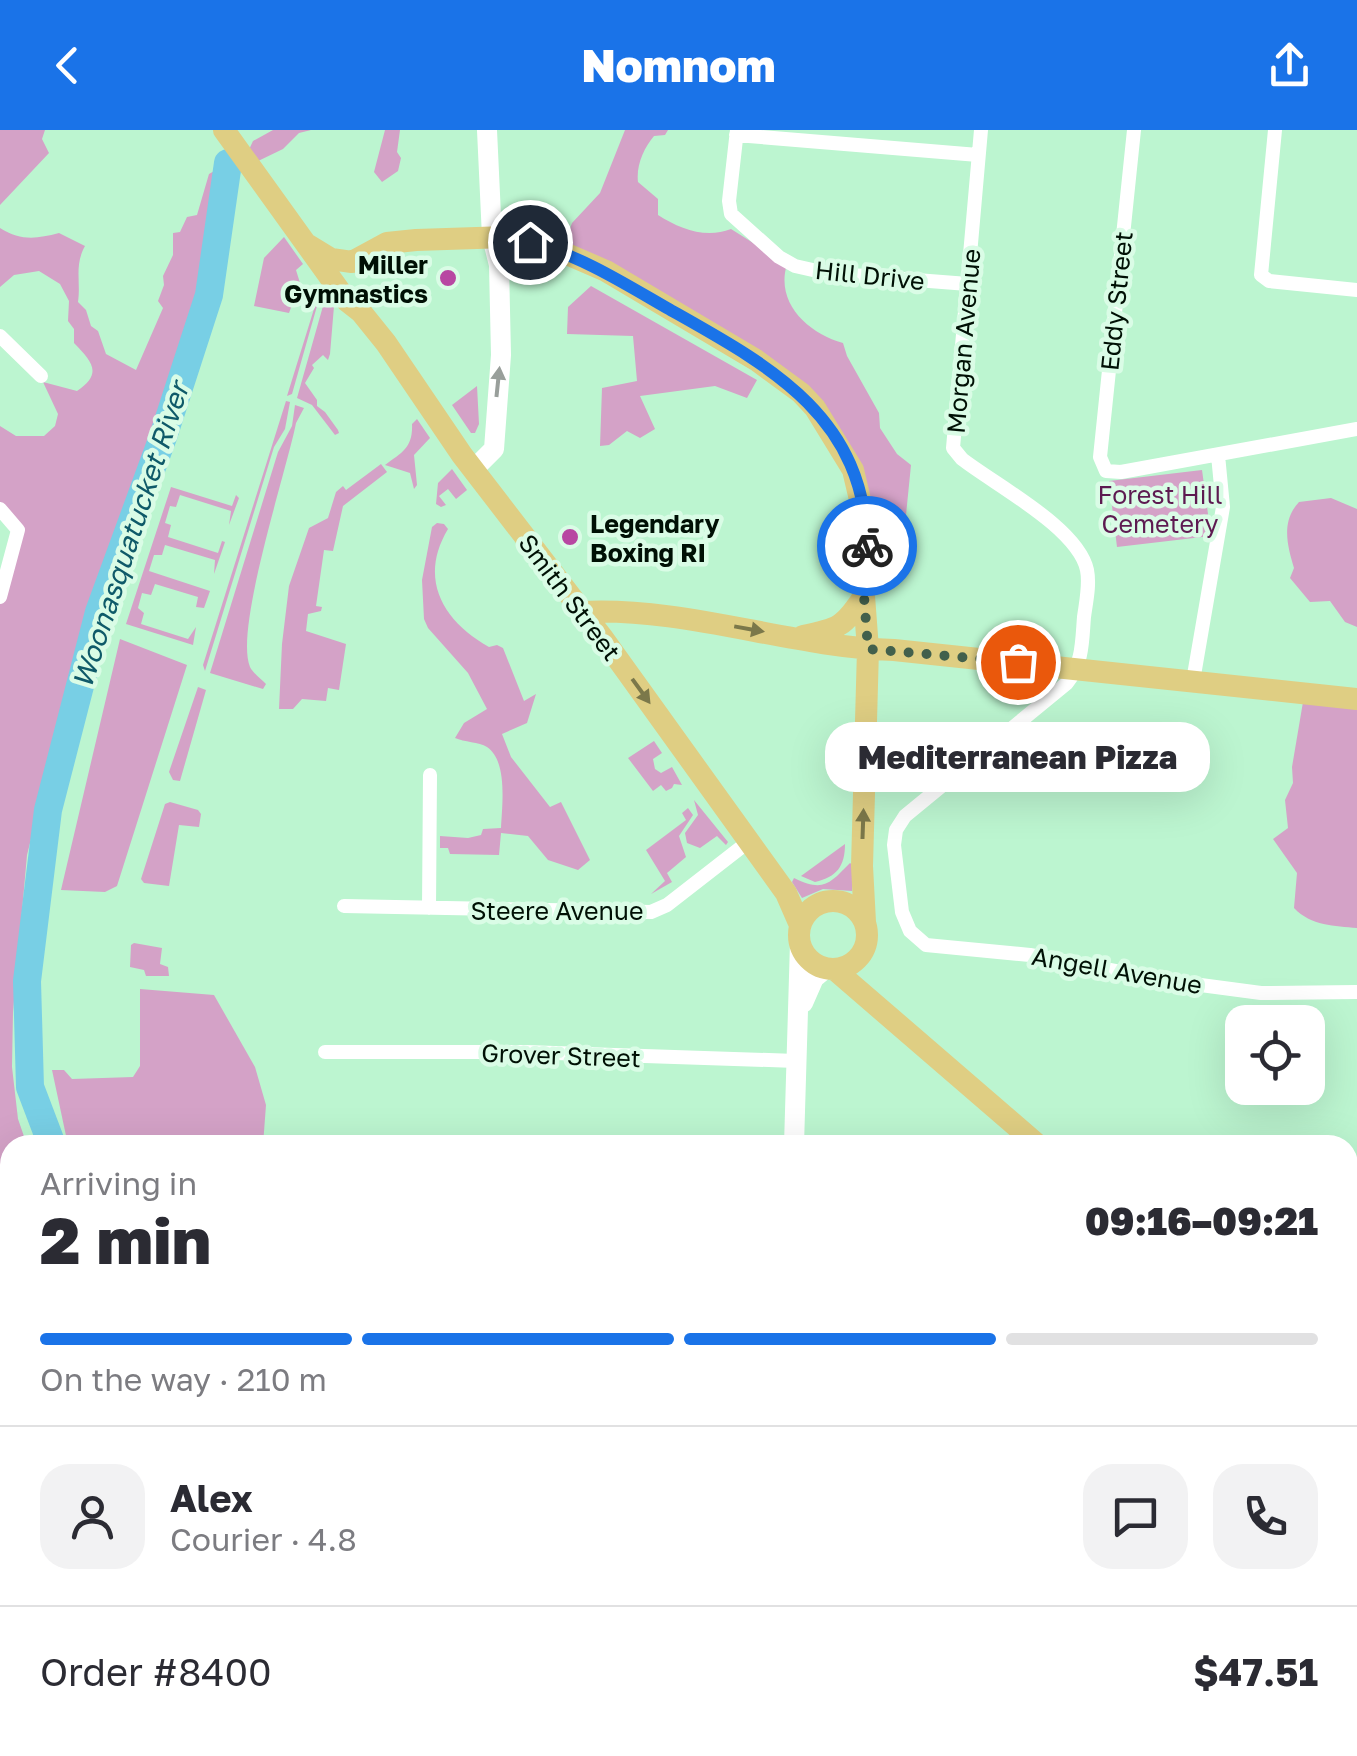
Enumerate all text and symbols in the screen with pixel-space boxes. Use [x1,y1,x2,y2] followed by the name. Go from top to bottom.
[40,38,95,93] icon: back
[581,38,776,92] text: Nomnom
[1262,38,1317,93] icon: share
[488,200,573,285] pin
[503,215,558,270] icon: home
[1093,230,1139,372] street label: Eddy Street
[939,247,987,435] street label: Morgan Avenue
[284,249,428,309] place label: Miller Gymnastics
[814,254,926,296] street label: Hill Drive
[437,267,459,289] marker: Miller Gymnastics
[490,365,506,397] one-way arrow
[65,374,196,692] water label: Woonasquatucket River
[1098,479,1222,539] park label: Forest Hill Cemetery
[817,496,917,596] courier
[590,508,720,568] place label: Legendary Boxing RI
[840,519,895,574] icon: bike
[559,526,581,548] marker: Legendary Boxing RI
[512,528,628,666] street label: Smith Street
[976,620,1061,705] pin
[734,622,766,637] one-way arrow
[991,635,1046,690] icon: bag
[631,678,651,704] one-way arrow
[826,722,1210,792] callout: Mediterranean Pizza
[858,738,1177,776] text: Mediterranean Pizza
[856,808,872,840] one-way arrow
[470,895,644,926] street label: Steere Avenue
[1029,940,1205,1000] street label: Angell Avenue
[1225,1005,1325,1105] map controls
[1225,1005,1325,1105] button: locate
[481,1037,641,1073] street label: Grover Street
[40,1164,197,1202] text: Arriving in
[1085,1198,1318,1243] text: 09:16–09:21
[40,1200,211,1278] text: 2 min
[40,1360,327,1398] text: On the way · 210 m
[40,1464,145,1569] button: person
[1083,1464,1188,1569] button: chat
[1213,1464,1318,1569] button: phone
[170,1475,253,1520] text: Alex
[170,1520,357,1558] text: Courier · 4.8
[40,1649,272,1694] text: Order #8400
[1193,1649,1318,1694] text: $47.51

